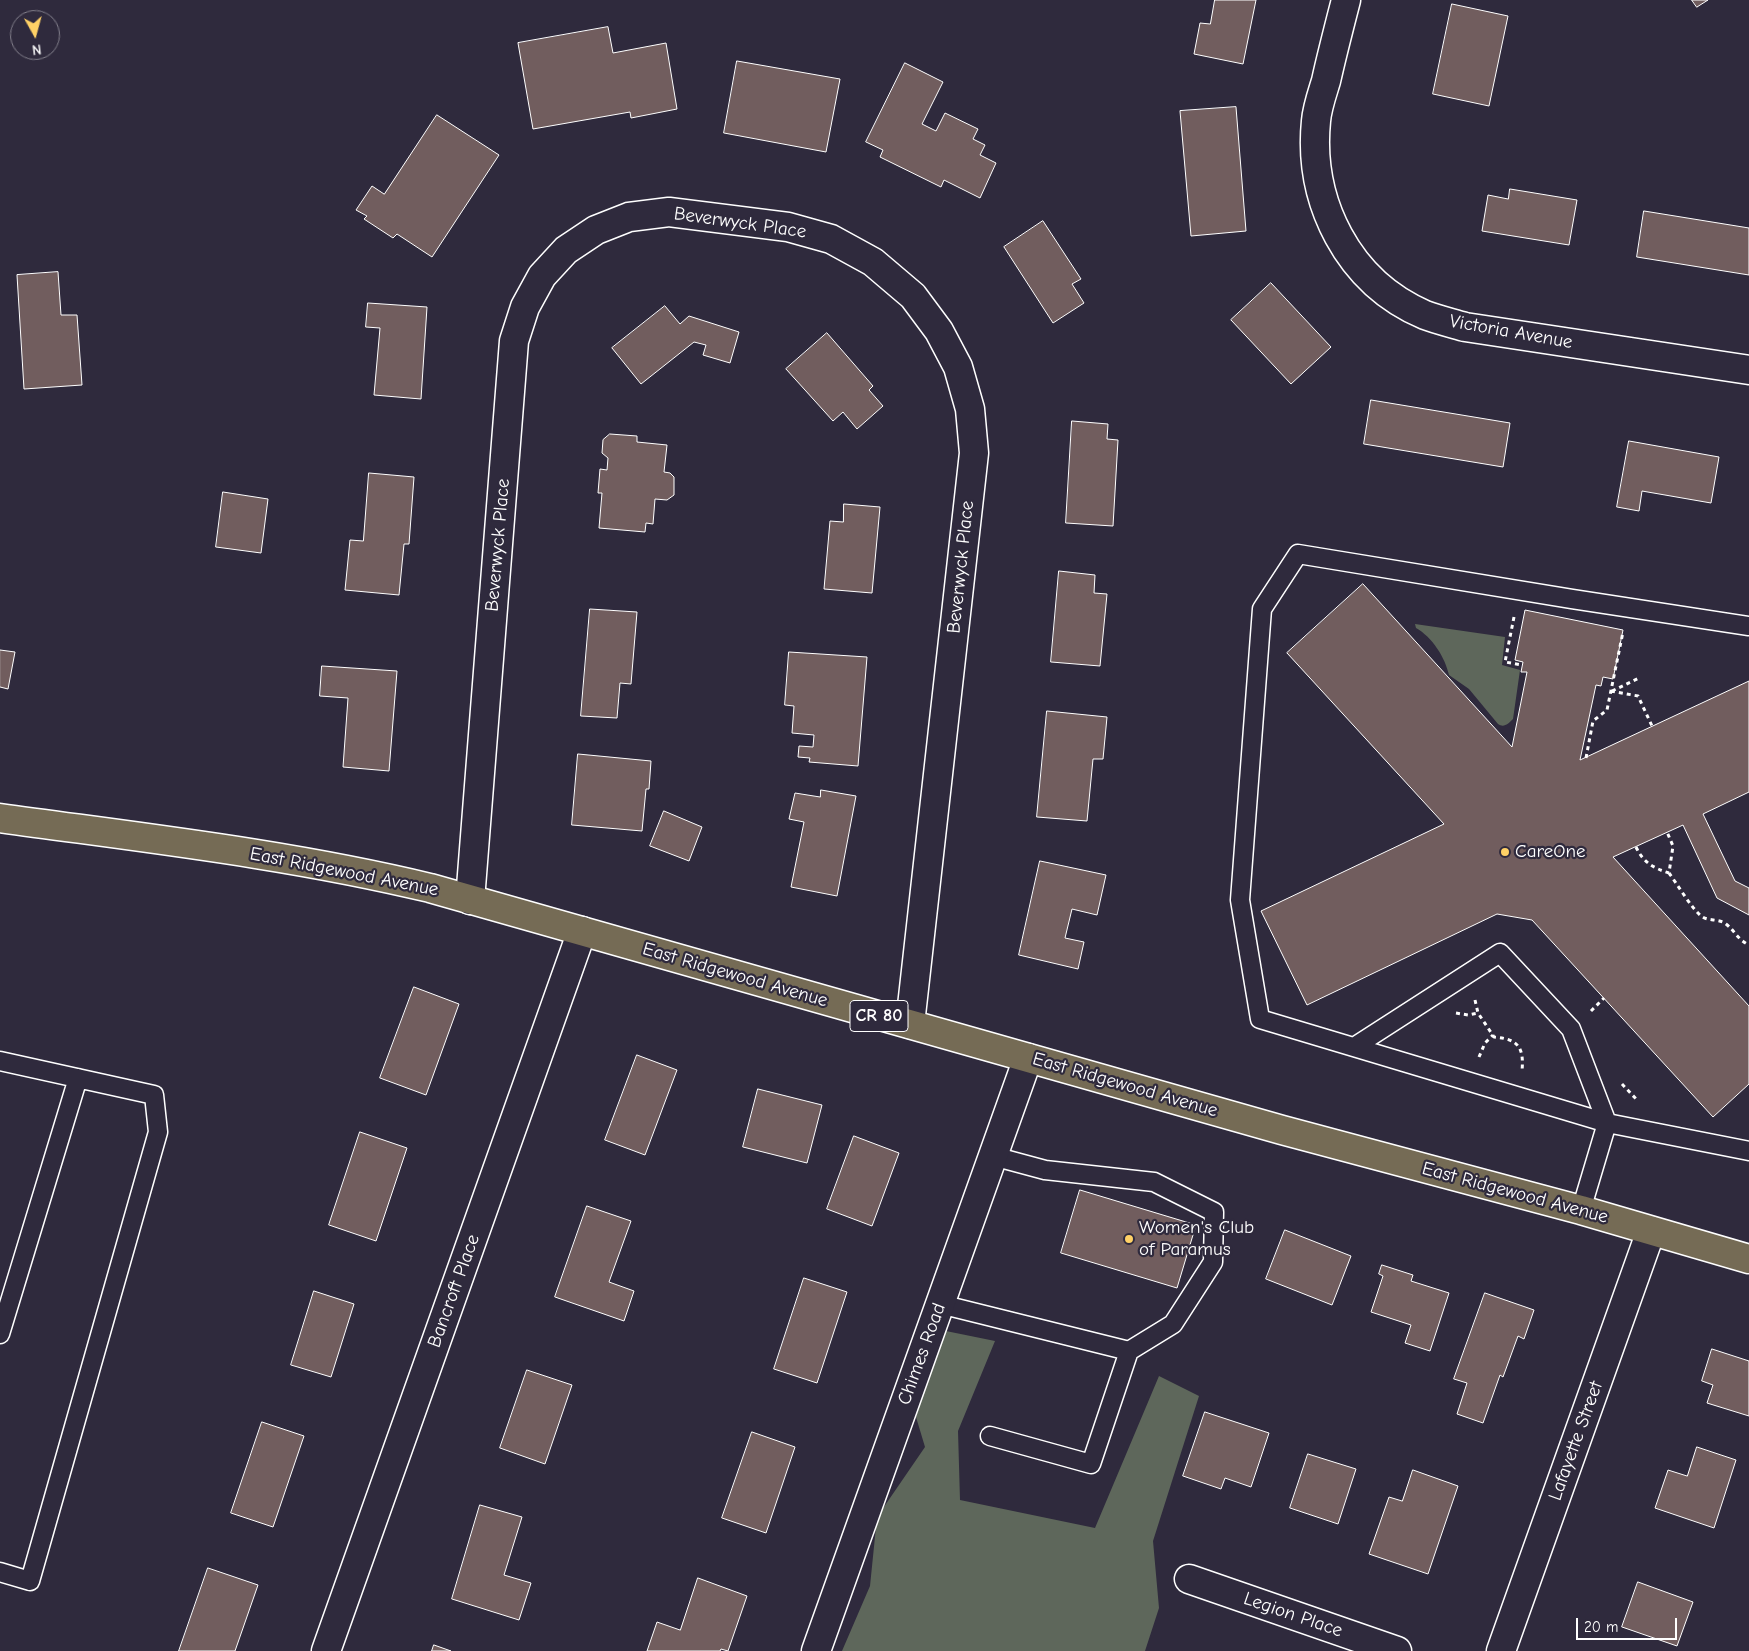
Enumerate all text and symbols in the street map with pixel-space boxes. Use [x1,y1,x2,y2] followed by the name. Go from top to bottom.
[10,10,60,60] north arrow
[31,40,42,58] text: N
[672,202,808,244] street label: Beverwyck Place
[1448,310,1574,354] street label: Victoria Avenue
[481,478,515,612] street label: Beverwyck Place
[943,499,979,635] street label: Beverwyck Place
[1515,841,1585,863] place label: CareOne
[248,843,440,901] street label: East Ridgewood Avenue
[1499,846,1511,858] marker: CareOne
[640,938,830,1012] street label: East Ridgewood Avenue
[850,1000,908,1032] road number: CR 80
[1030,1048,1220,1122] street label: East Ridgewood Avenue
[1419,1157,1611,1229] street label: East Ridgewood Avenue
[1139,1217,1254,1261] place label: Women's Club of Paramus
[423,1231,485,1351] street label: Bancroft Place
[1123,1233,1135,1245] marker: Women's Club of Paramus
[893,1300,951,1408] street label: Chimes Road
[1544,1378,1608,1504] street label: Lafayette Street
[1240,1587,1346,1643] street label: Legion Place
[1579,1608,1680,1640] scale bar
[1584,1618,1618,1636] text: 20 m

